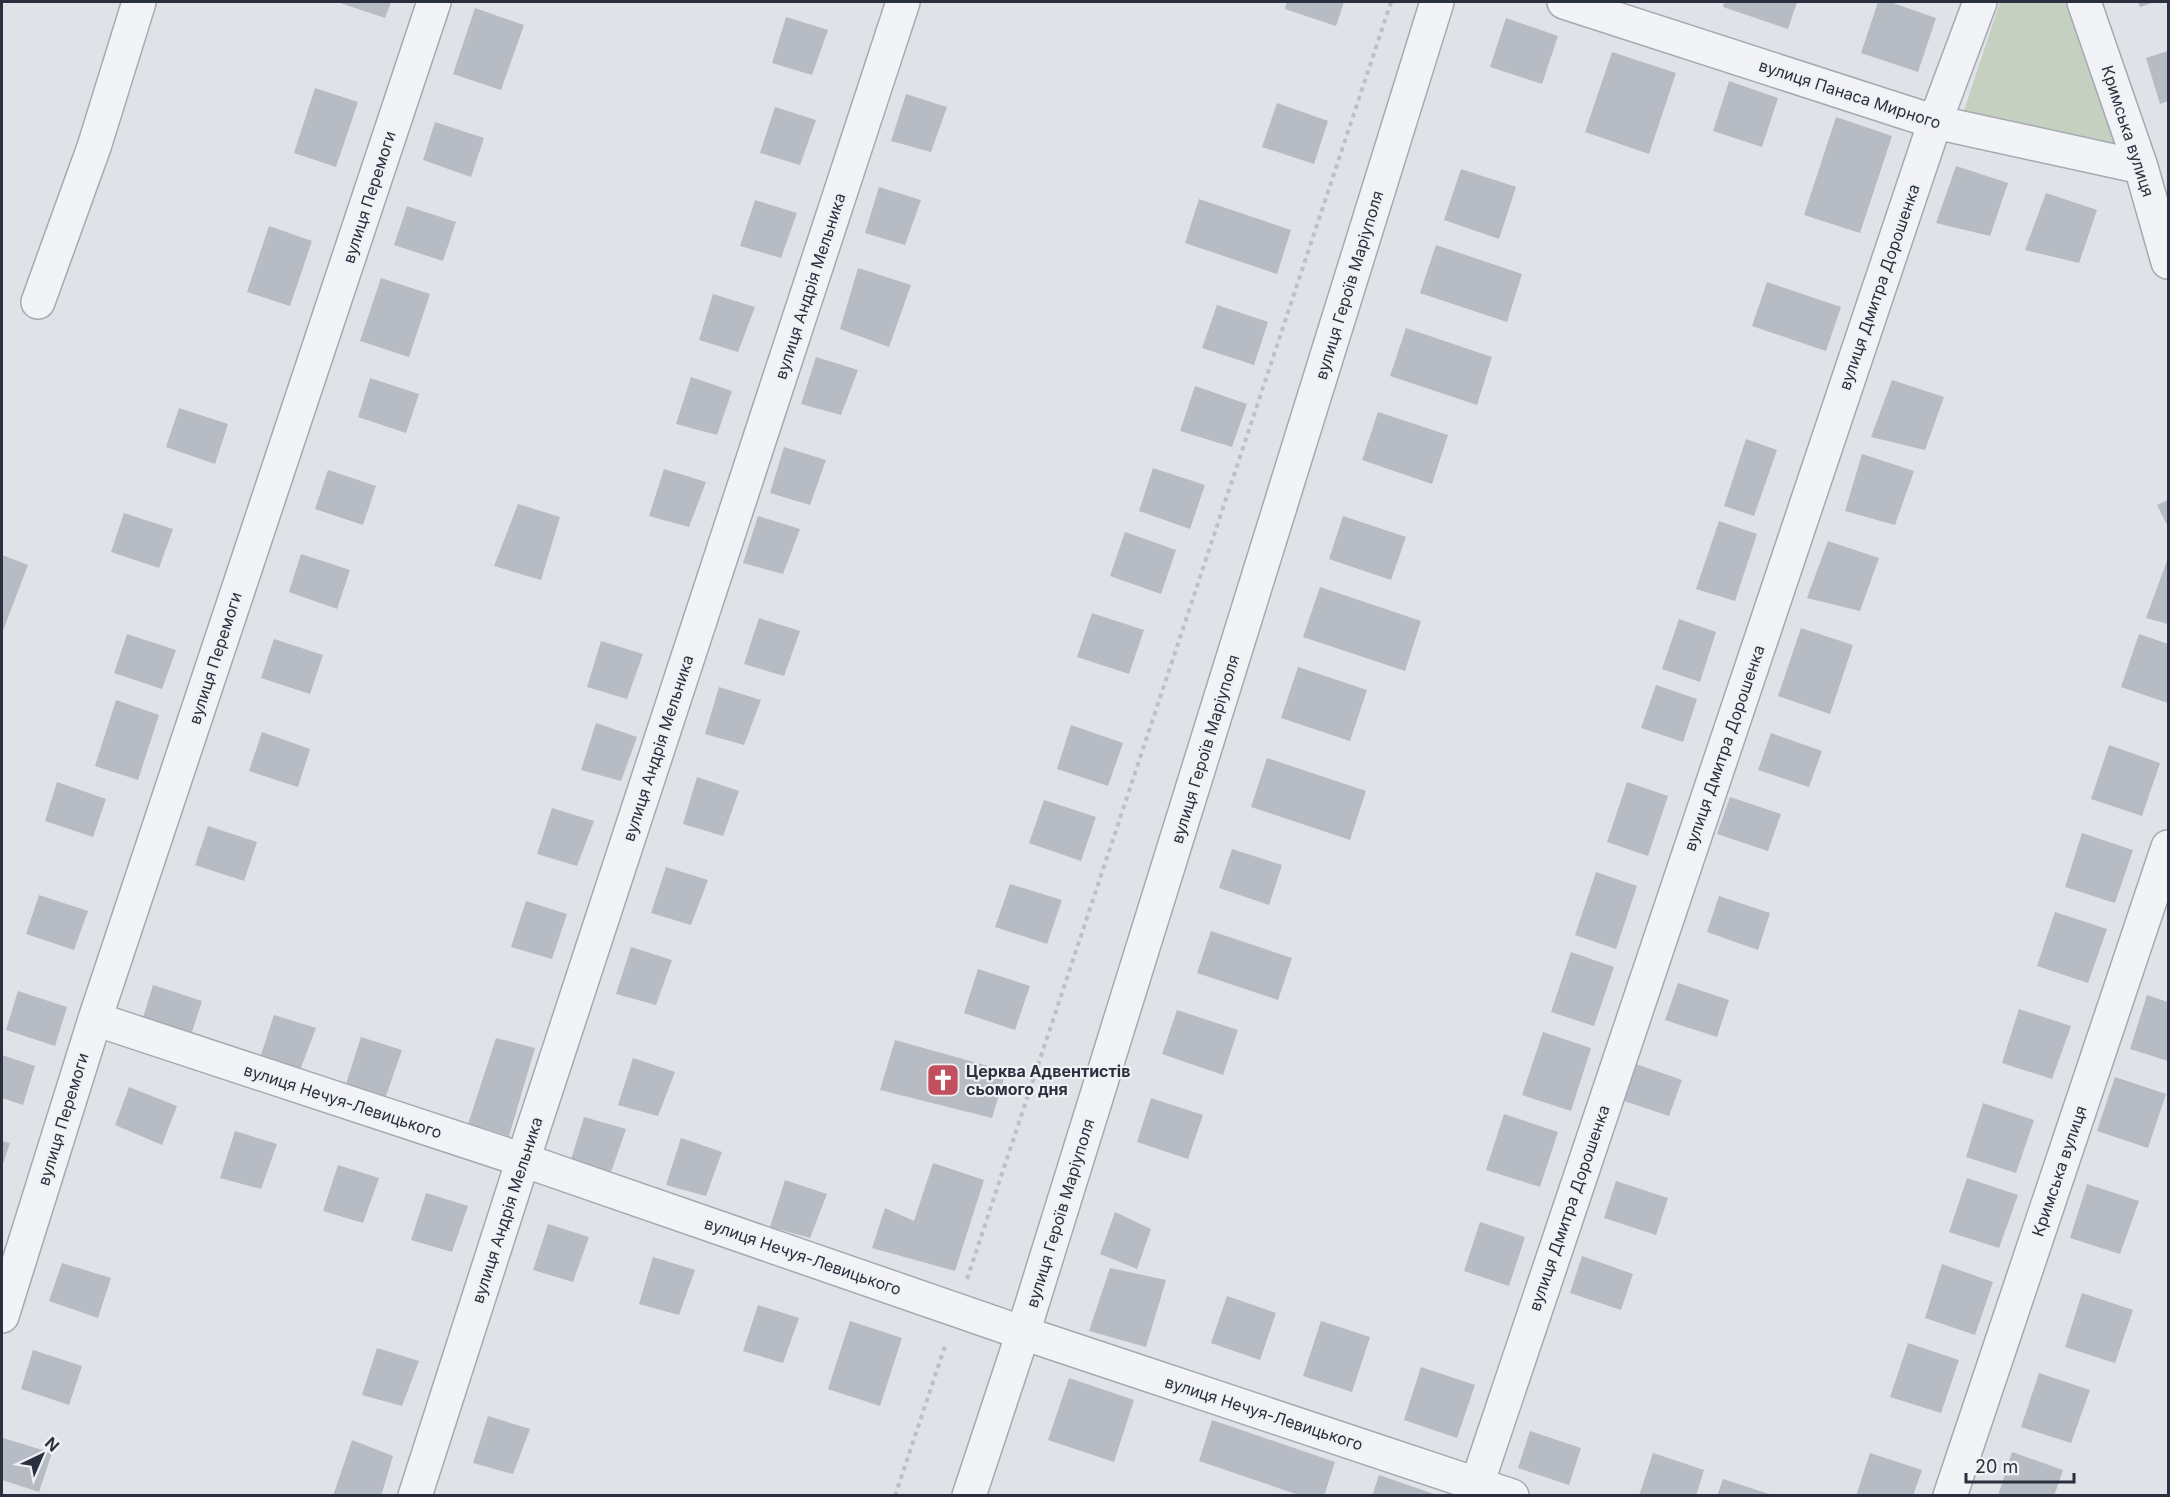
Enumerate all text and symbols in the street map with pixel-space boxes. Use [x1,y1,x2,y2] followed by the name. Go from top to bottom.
[1757,55,1943,133] street label: вулиця Панаса Мирного
[2097,63,2159,199] street label: Кримська вулиця
[338,128,400,266] street label: вулиця Перемоги
[1834,181,1924,393] street label: вулиця Дмитра Дорошенка
[1311,188,1387,382] street label: вулиця Героїв Маріуполя
[770,190,850,382] street label: вулиця Андрія Мельника
[184,589,246,727] street label: вулиця Перемоги
[1679,642,1769,854] street label: вулиця Дмитра Дорошенка
[618,652,698,844] street label: вулиця Андрія Мельника
[1167,652,1243,846] street label: вулиця Героїв Маріуполя
[33,1050,93,1188] street label: вулиця Перемоги
[241,1060,445,1142] street label: вулиця Нечуя-Левицького
[966,1061,1130,1099] place label: Церква Адвентистів сьомого дня
[925,1062,961,1098] church icon: Церква Адвентистів сьомого дня
[1524,1102,1614,1314] street label: вулиця Дмитра Дорошенка
[2027,1103,2091,1239] street label: Кримська вулиця
[467,1114,547,1306] street label: вулиця Андрія Мельника
[1022,1116,1098,1310] street label: вулиця Героїв Маріуполя
[702,1213,904,1299] street label: вулиця Нечуя-Левицького
[1162,1372,1366,1454] street label: вулиця Нечуя-Левицького
[12,1425,72,1485] north arrow
[41,1433,64,1456] text: N
[1966,1446,2074,1484] scale bar
[1975,1456,2018,1477] text: 20 m

